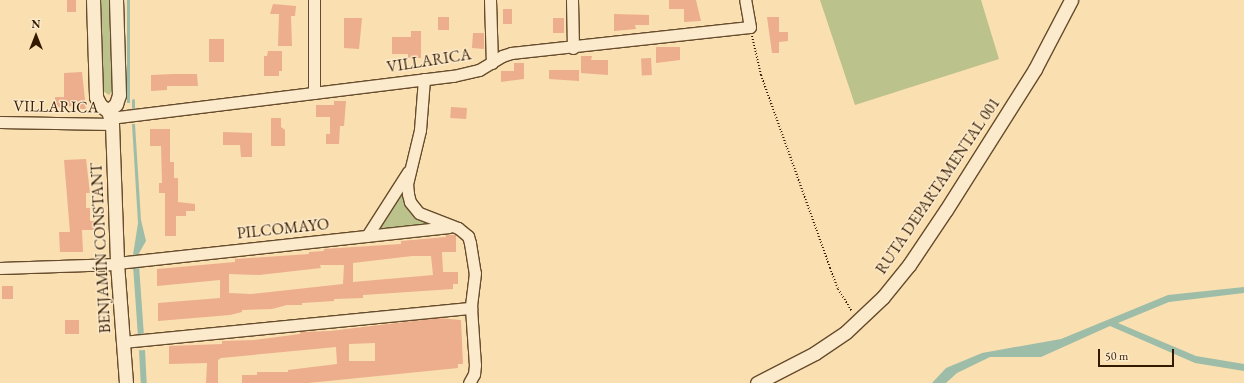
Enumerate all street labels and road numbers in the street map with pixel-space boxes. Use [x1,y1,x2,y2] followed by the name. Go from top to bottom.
[385,45,473,77] street label: VILLARICA
[872,94,1004,278] street label: RUTA DEPARTAMENTAL 001
[13,97,99,117] street label: VILLARICA
[87,162,115,334] street label: BENJAMÍN CONSTANT
[236,215,330,243] street label: PILCOMAYO

